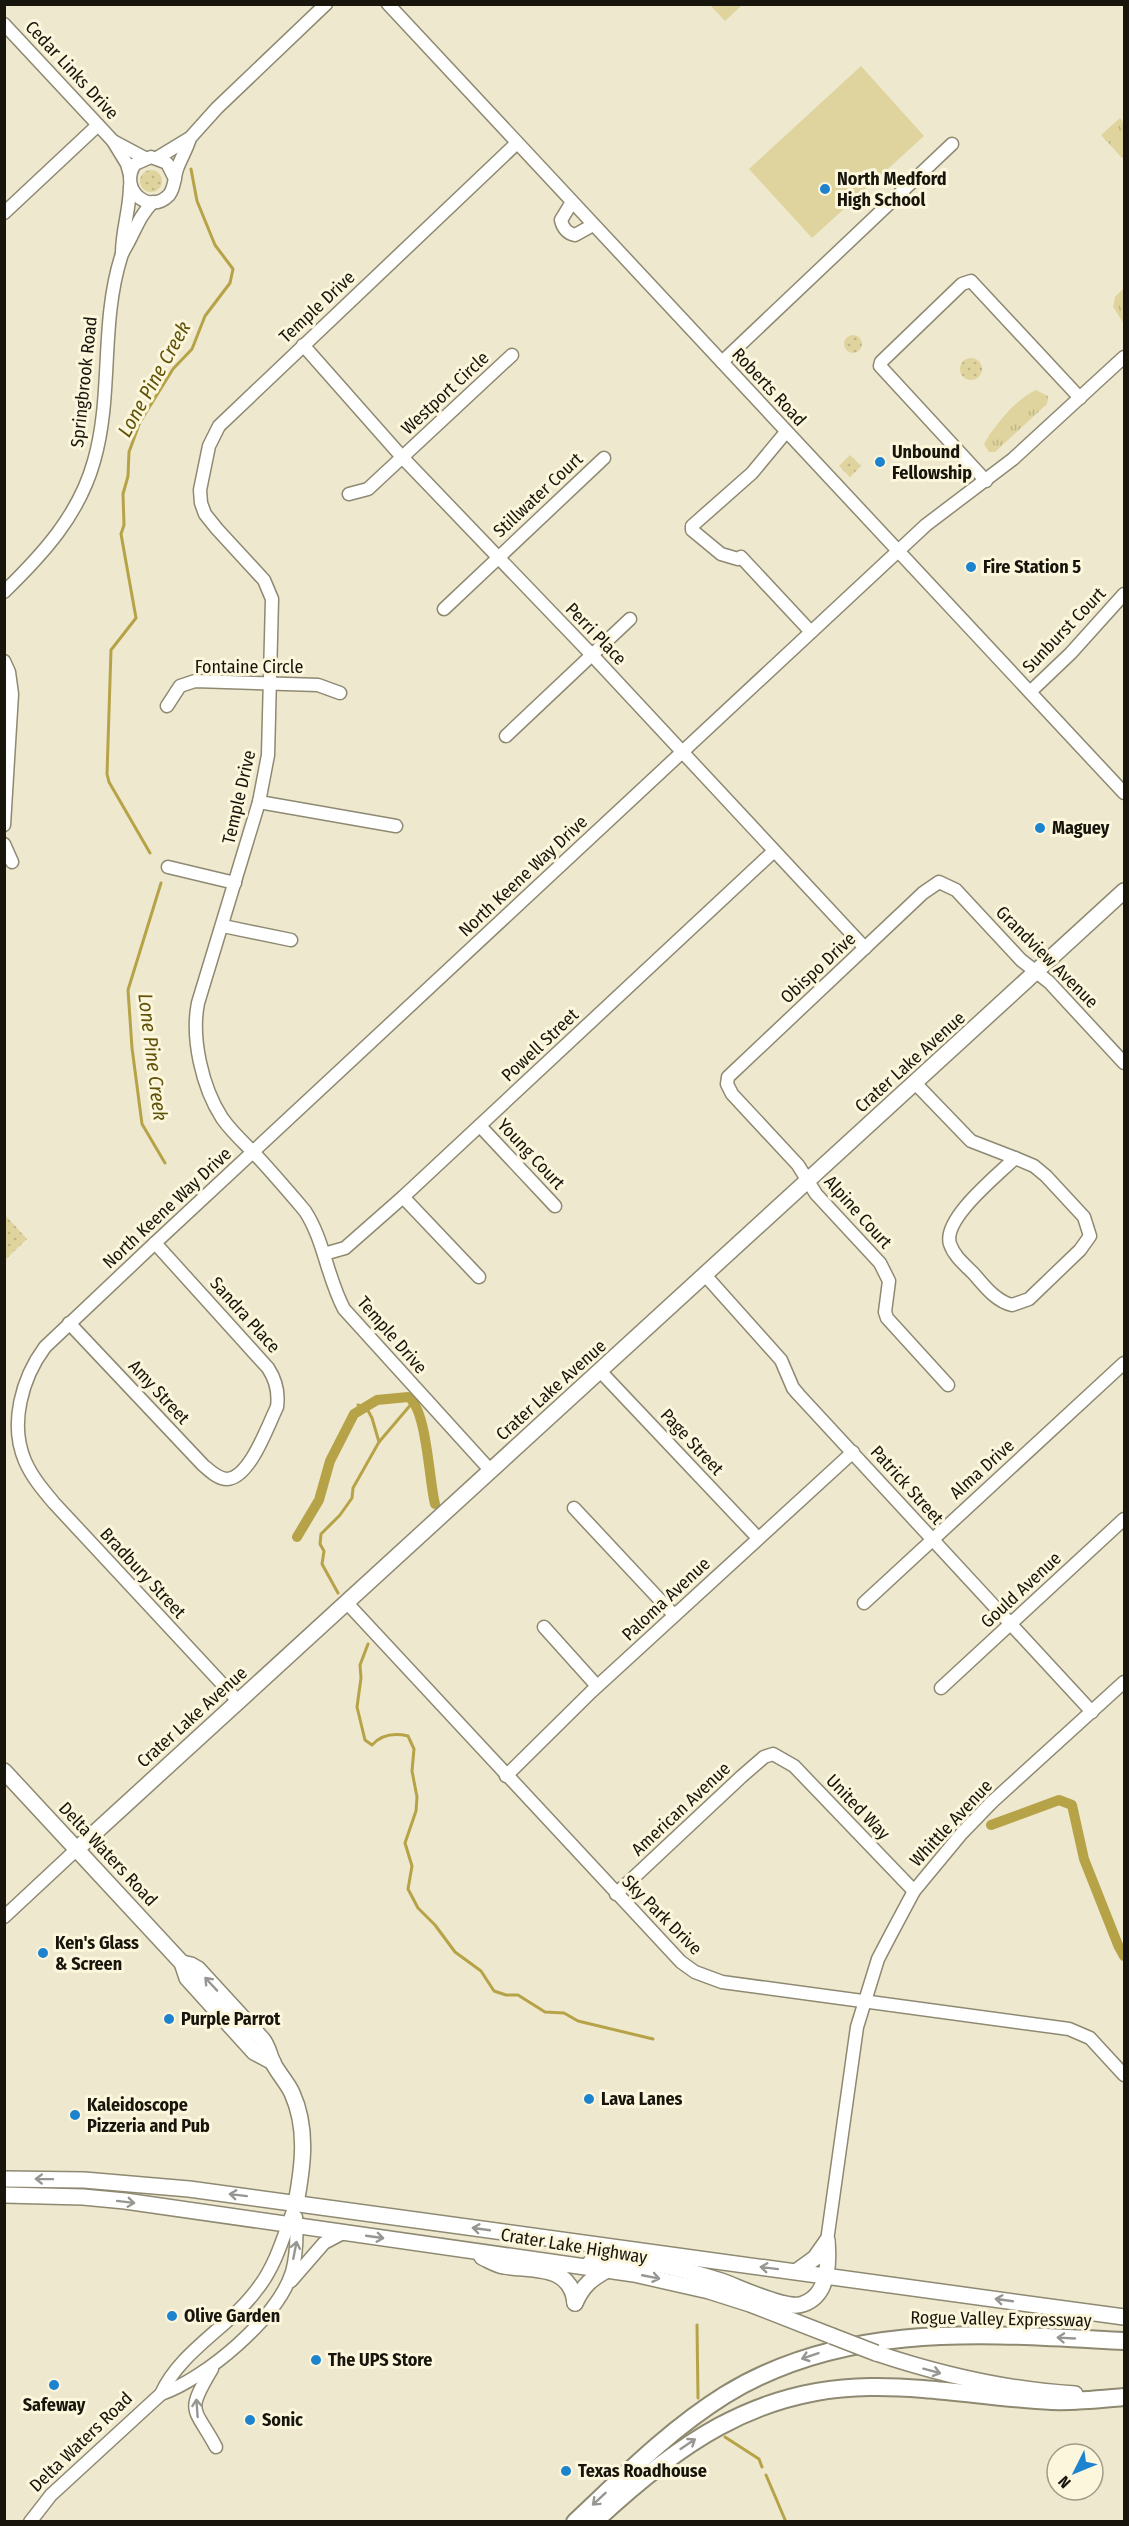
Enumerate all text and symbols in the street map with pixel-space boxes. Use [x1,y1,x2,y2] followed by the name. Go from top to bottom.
[21,16,123,124] street label: Cedar Links Drive
[837,168,947,211] place label: North Medford High School
[818,182,832,196] marker: North Medford High School
[275,266,360,348] street label: Temple Drive
[66,315,102,449] street label: Springbrook Road
[112,317,196,441] water label: Lone Pine Creek
[727,343,811,431] street label: Roberts Road
[397,347,494,439] street label: Westport Circle
[892,441,972,484] place label: Unbound Fellowship
[489,448,587,542] street label: Stillwater Court
[873,455,887,469] marker: Unbound Fellowship
[983,556,1081,578] place label: Fire Station 5
[964,560,978,574] marker: Fire Station 5
[1018,583,1110,677] street label: Sunburst Court
[561,598,631,670] street label: Perri Place
[195,656,303,678] street label: Fontaine Circle
[218,748,260,846] street label: Temple Drive
[454,811,592,941] street label: North Keene Way Drive
[1052,817,1110,839] place label: Maguey
[1033,821,1047,835] marker: Maguey
[991,901,1103,1013] street label: Grandview Avenue
[776,928,860,1008] street label: Obispo Drive
[133,992,173,1122] water label: Lone Pine Creek
[497,1004,583,1086] street label: Powell Street
[850,1007,970,1117] street label: Crater Lake Avenue
[493,1114,569,1194] street label: Young Court
[98,1143,236,1273] street label: North Keene Way Drive
[819,1171,897,1253] street label: Alpine Court
[205,1272,285,1358] street label: Sandra Place
[352,1292,432,1378] street label: Temple Drive
[491,1335,611,1445] street label: Crater Lake Avenue
[124,1355,194,1429] street label: Amy Street
[656,1404,728,1480] street label: Page Street
[945,1434,1019,1504] street label: Alma Drive
[866,1441,948,1529] street label: Patrick Street
[95,1523,191,1623] street label: Bradbury Street
[976,1547,1066,1633] street label: Gould Avenue
[617,1553,715,1645] street label: Paloma Avenue
[132,1662,252,1772] street label: Crater Lake Avenue
[627,1758,735,1860] street label: American Avenue
[821,1770,895,1844] street label: United Way
[905,1775,997,1871] street label: Whittle Avenue
[54,1797,162,1911] street label: Delta Waters Road
[617,1870,707,1960] street label: Sky Park Drive
[55,1932,139,1975] place label: Ken's Glass & Screen
[36,1946,50,1960] marker: Ken's Glass & Screen
[205,1977,219,1992] one-way arrow
[181,2008,281,2030] place label: Purple Parrot
[162,2012,176,2026] marker: Purple Parrot
[601,2088,683,2110] place label: Lava Lanes
[582,2092,596,2106] marker: Lava Lanes
[87,2094,210,2137] place label: Kaleidoscope Pizzeria and Pub
[68,2108,82,2122] marker: Kaleidoscope Pizzeria and Pub
[34,2173,54,2184] one-way arrow
[228,2190,248,2201] one-way arrow
[115,2196,135,2207] one-way arrow
[471,2223,491,2234] one-way arrow
[499,2224,649,2268] street label: Crater Lake Highway
[365,2232,385,2243] one-way arrow
[290,2241,301,2261] one-way arrow
[760,2262,780,2273] one-way arrow
[641,2272,661,2283] one-way arrow
[995,2294,1015,2305] one-way arrow
[184,2305,280,2327] place label: Olive Garden
[910,2306,1092,2332] street label: Rogue Valley Expressway
[165,2309,179,2323] marker: Olive Garden
[1057,2332,1077,2343] one-way arrow
[328,2349,432,2371] place label: The UPS Store
[801,2351,820,2362] one-way arrow
[309,2353,323,2367] marker: The UPS Store
[922,2366,941,2377] one-way arrow
[47,2378,61,2392] marker: Safeway
[25,2387,137,2497] street label: Delta Waters Road
[23,2394,86,2416] place label: Safeway
[191,2398,202,2418] one-way arrow
[262,2409,303,2431] place label: Sonic
[243,2413,257,2427] marker: Sonic
[679,2438,695,2450] one-way arrow
[1045,2442,1105,2502] north arrow
[578,2460,707,2482] place label: Texas Roadhouse
[559,2464,573,2478] marker: Texas Roadhouse
[1054,2472,1075,2492] text: N
[592,2492,607,2506] one-way arrow

